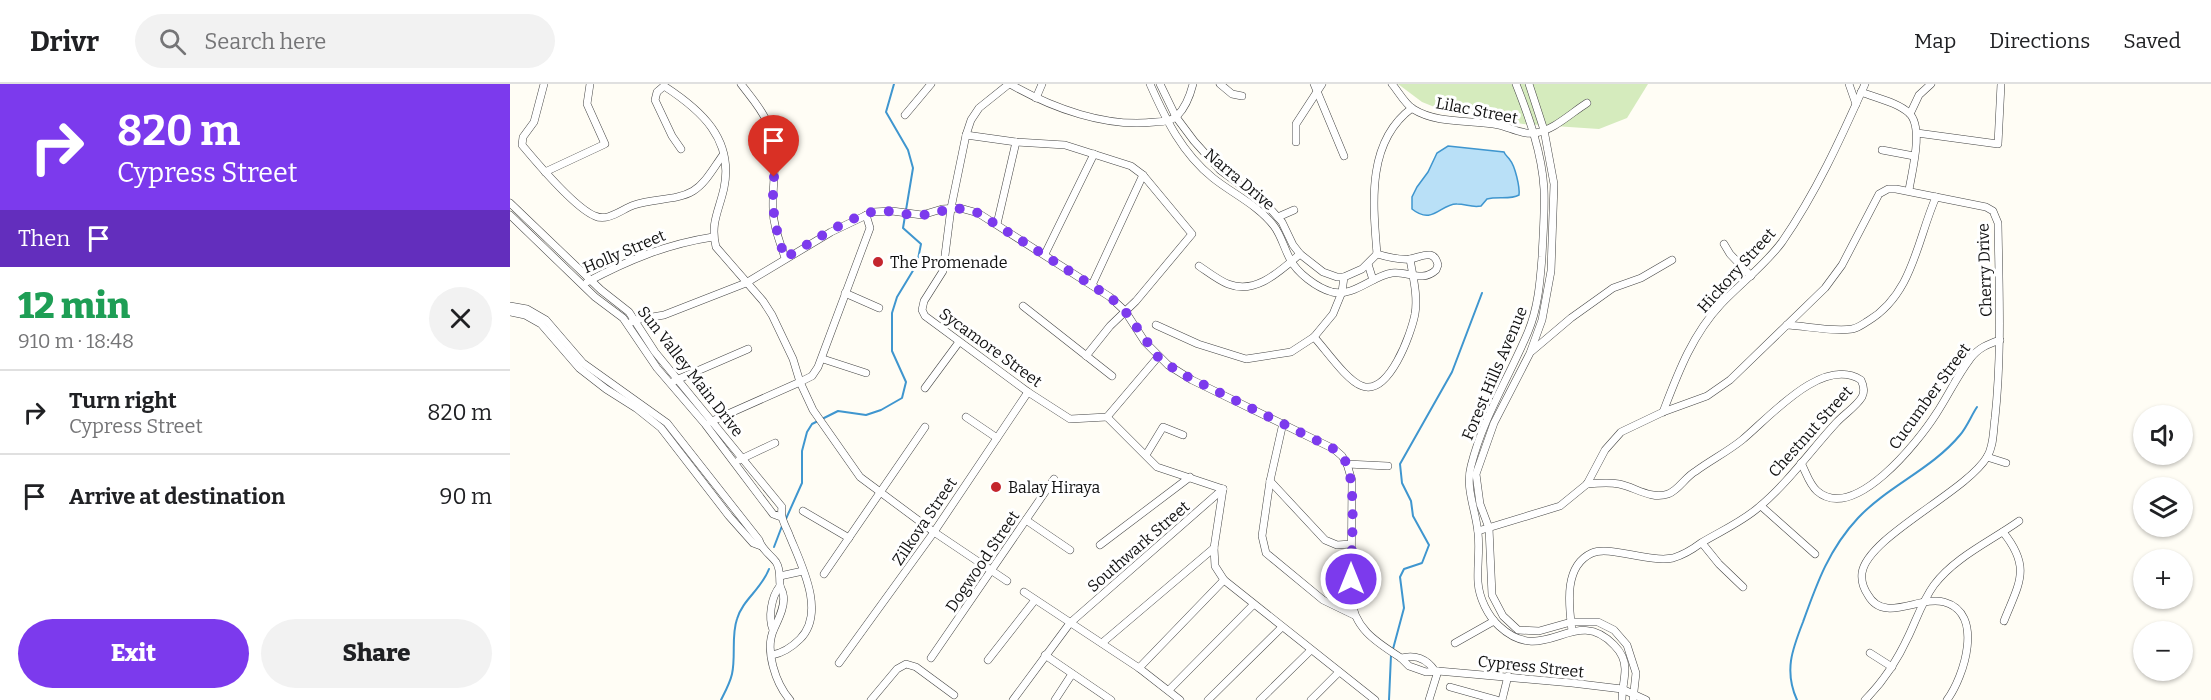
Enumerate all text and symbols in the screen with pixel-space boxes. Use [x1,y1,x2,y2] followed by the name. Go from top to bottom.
[135,14,555,68] search box
[30,25,99,58] text: Drivr
[156,25,189,58] icon: search
[204,28,326,55] text: Search here
[1914,28,1956,54] text: Map
[1989,28,2090,54] text: Directions
[2123,28,2181,54] text: Saved
[1434,93,1520,128] street label: Lilac Street
[117,106,240,156] text: 820 m
[18,108,96,186] icon: right
[748,115,799,177] pin
[757,124,790,157] icon: arrive
[1201,144,1279,214] street label: Narra Drive
[117,157,298,189] text: Cypress Street
[82,222,115,255] icon: arrive
[1973,223,1996,317] street label: Cherry Drive
[1693,224,1779,317] street label: Hickory Street
[18,225,70,252] text: Then
[580,226,668,277] street label: Holly Street
[890,253,1008,272] place label: The Promenade
[871,255,885,269] marker: The Promenade
[18,284,130,328] text: 12 min
[429,287,492,350] button: close
[634,302,748,440] street label: Sun Valley Main Drive
[1458,303,1531,443] street label: Forest Hills Avenue
[936,304,1046,391] street label: Sycamore Street
[18,329,134,353] text: 910 m · 18:48
[1885,339,1974,453] street label: Cucumber Street
[1764,382,1856,481] street label: Chestnut Street
[69,387,177,414] text: Turn right
[18,396,51,429] icon: right
[427,399,492,426] text: 820 m
[2133,405,2193,681] map controls
[2133,405,2193,465] button: sound
[69,414,203,438] text: Cypress Street
[888,474,961,569] street label: Zilkova Street
[2133,477,2193,537] button: layers
[1008,478,1101,497] place label: Balay Hiraya
[18,480,51,513] icon: arrive
[989,480,1003,494] marker: Balay Hiraya
[69,483,285,510] text: Arrive at destination
[440,483,492,510] text: 90 m
[1083,497,1193,596] street label: Southwark Street
[942,507,1023,616] street label: Dogwood Street
[1319,547,1383,611] position arrow
[2133,549,2193,609] button: +
[18,619,249,688] button: Exit
[261,619,492,688] button: Share
[2133,621,2193,681] button: −
[1477,651,1585,682] street label: Cypress Street

